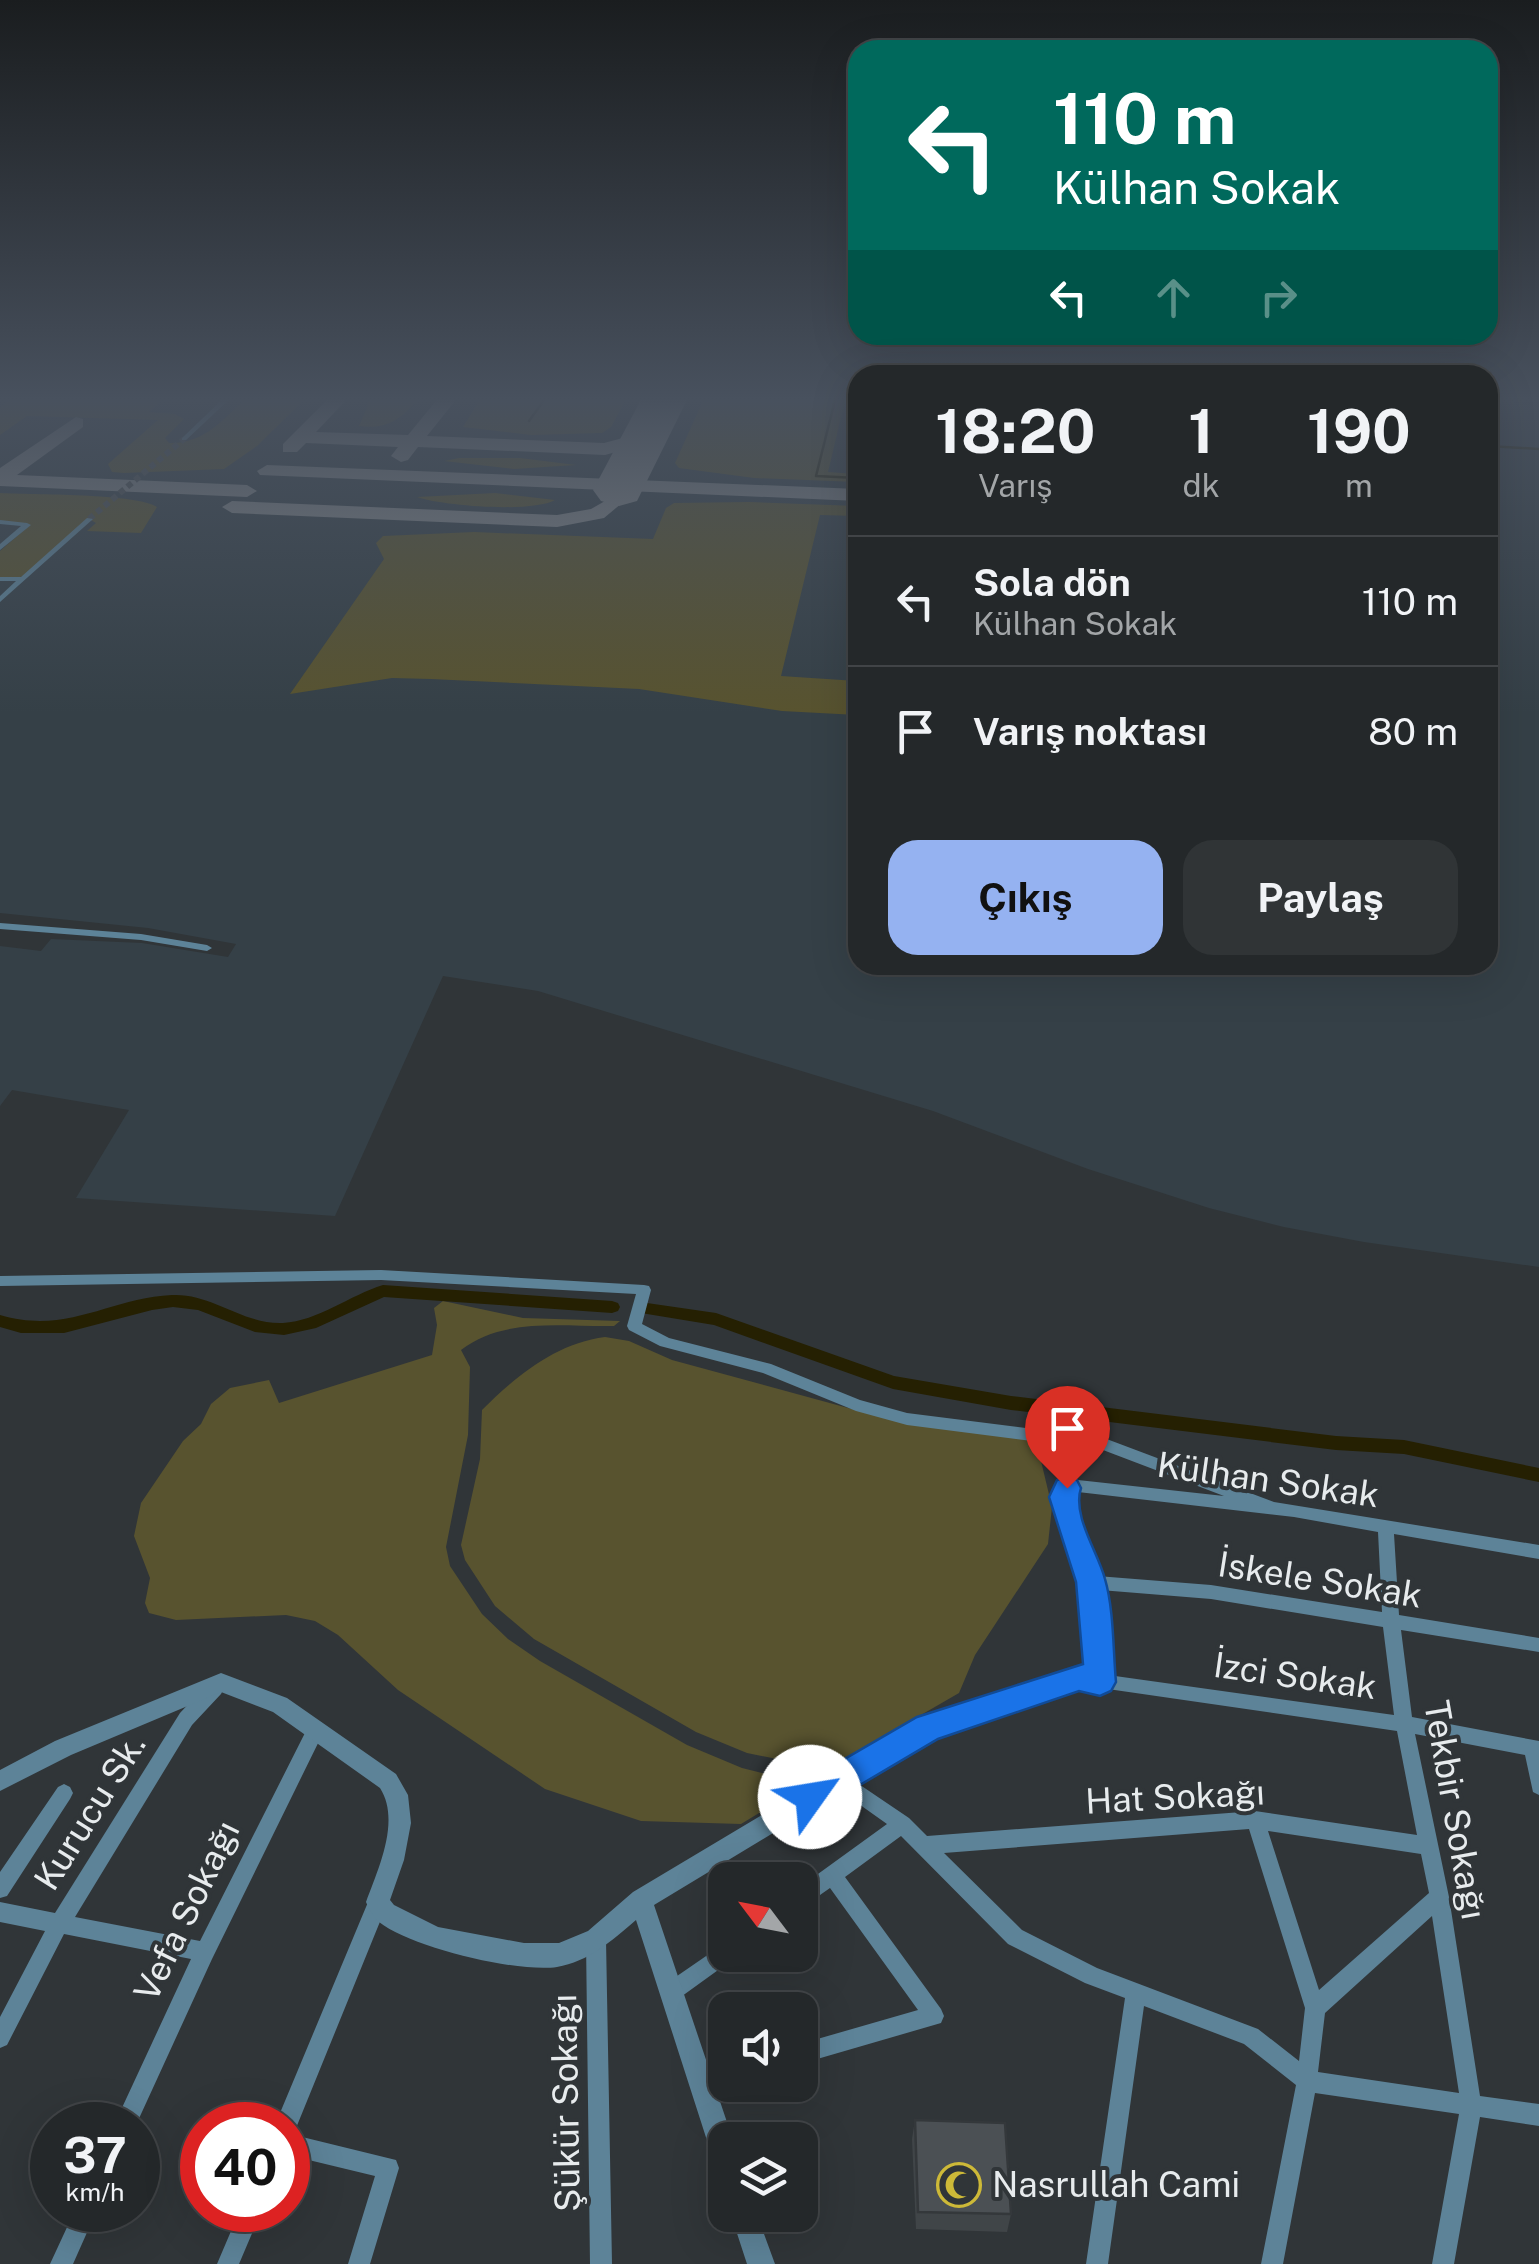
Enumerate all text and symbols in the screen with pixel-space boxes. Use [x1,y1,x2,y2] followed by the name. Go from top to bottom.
[1053,77,1237,160] text: 110 m
[888,80,1018,210] icon: left
[1053,161,1340,214] text: Külhan Sokak
[1041,270,1096,325] icon: left
[1146,270,1201,325] icon: ahead
[1251,270,1306,325] icon: right
[935,396,1095,467] text: 18:20
[1188,396,1214,467] text: 1
[1307,396,1411,467] text: 190
[978,467,1052,504] text: Varış
[1183,467,1220,504] text: dk
[1345,467,1373,504] text: m
[973,560,1131,605] text: Sola dön
[888,574,943,629] icon: left
[1362,579,1458,624] text: 110 m
[973,605,1177,642] text: Külhan Sokak
[888,704,943,759] icon: arrive
[973,709,1207,754] text: Varış noktası
[1368,709,1458,754] text: 80 m
[888,840,1163,955] button: Çıkış
[1183,840,1458,955] button: Paylaş
[1025,1386,1110,1489] pin
[1040,1401,1095,1456] icon: arrive
[1155,1444,1382,1515] street label: Külhan Sokak
[1215,1542,1425,1616] street label: İskele Sokak
[1211,1643,1379,1707] street label: İzci Sokak
[1416,1697,1495,1923] street label: Tekbir Sokağı
[26,1726,154,1897] street label: Kurucu Sk.
[758,1745,862,1849] position arrow
[1084,1771,1266,1822] street label: Hat Sokağı
[125,1814,248,2007] street label: Vefa Sokağı
[708,1862,818,1972] north arrow
[708,1862,818,2232] map controls
[708,1992,818,2102] button: sound
[543,1994,588,2212] street label: Şükür Sokağı
[180,2102,310,2232] speed limit sign: 40
[708,2122,818,2232] button: layers
[63,2125,127,2184] text: 37
[936,2162,982,2208] mosque icon: Nasrullah Cami
[992,2164,1240,2205] place label: Nasrullah Cami
[66,2177,124,2207] text: km/h

